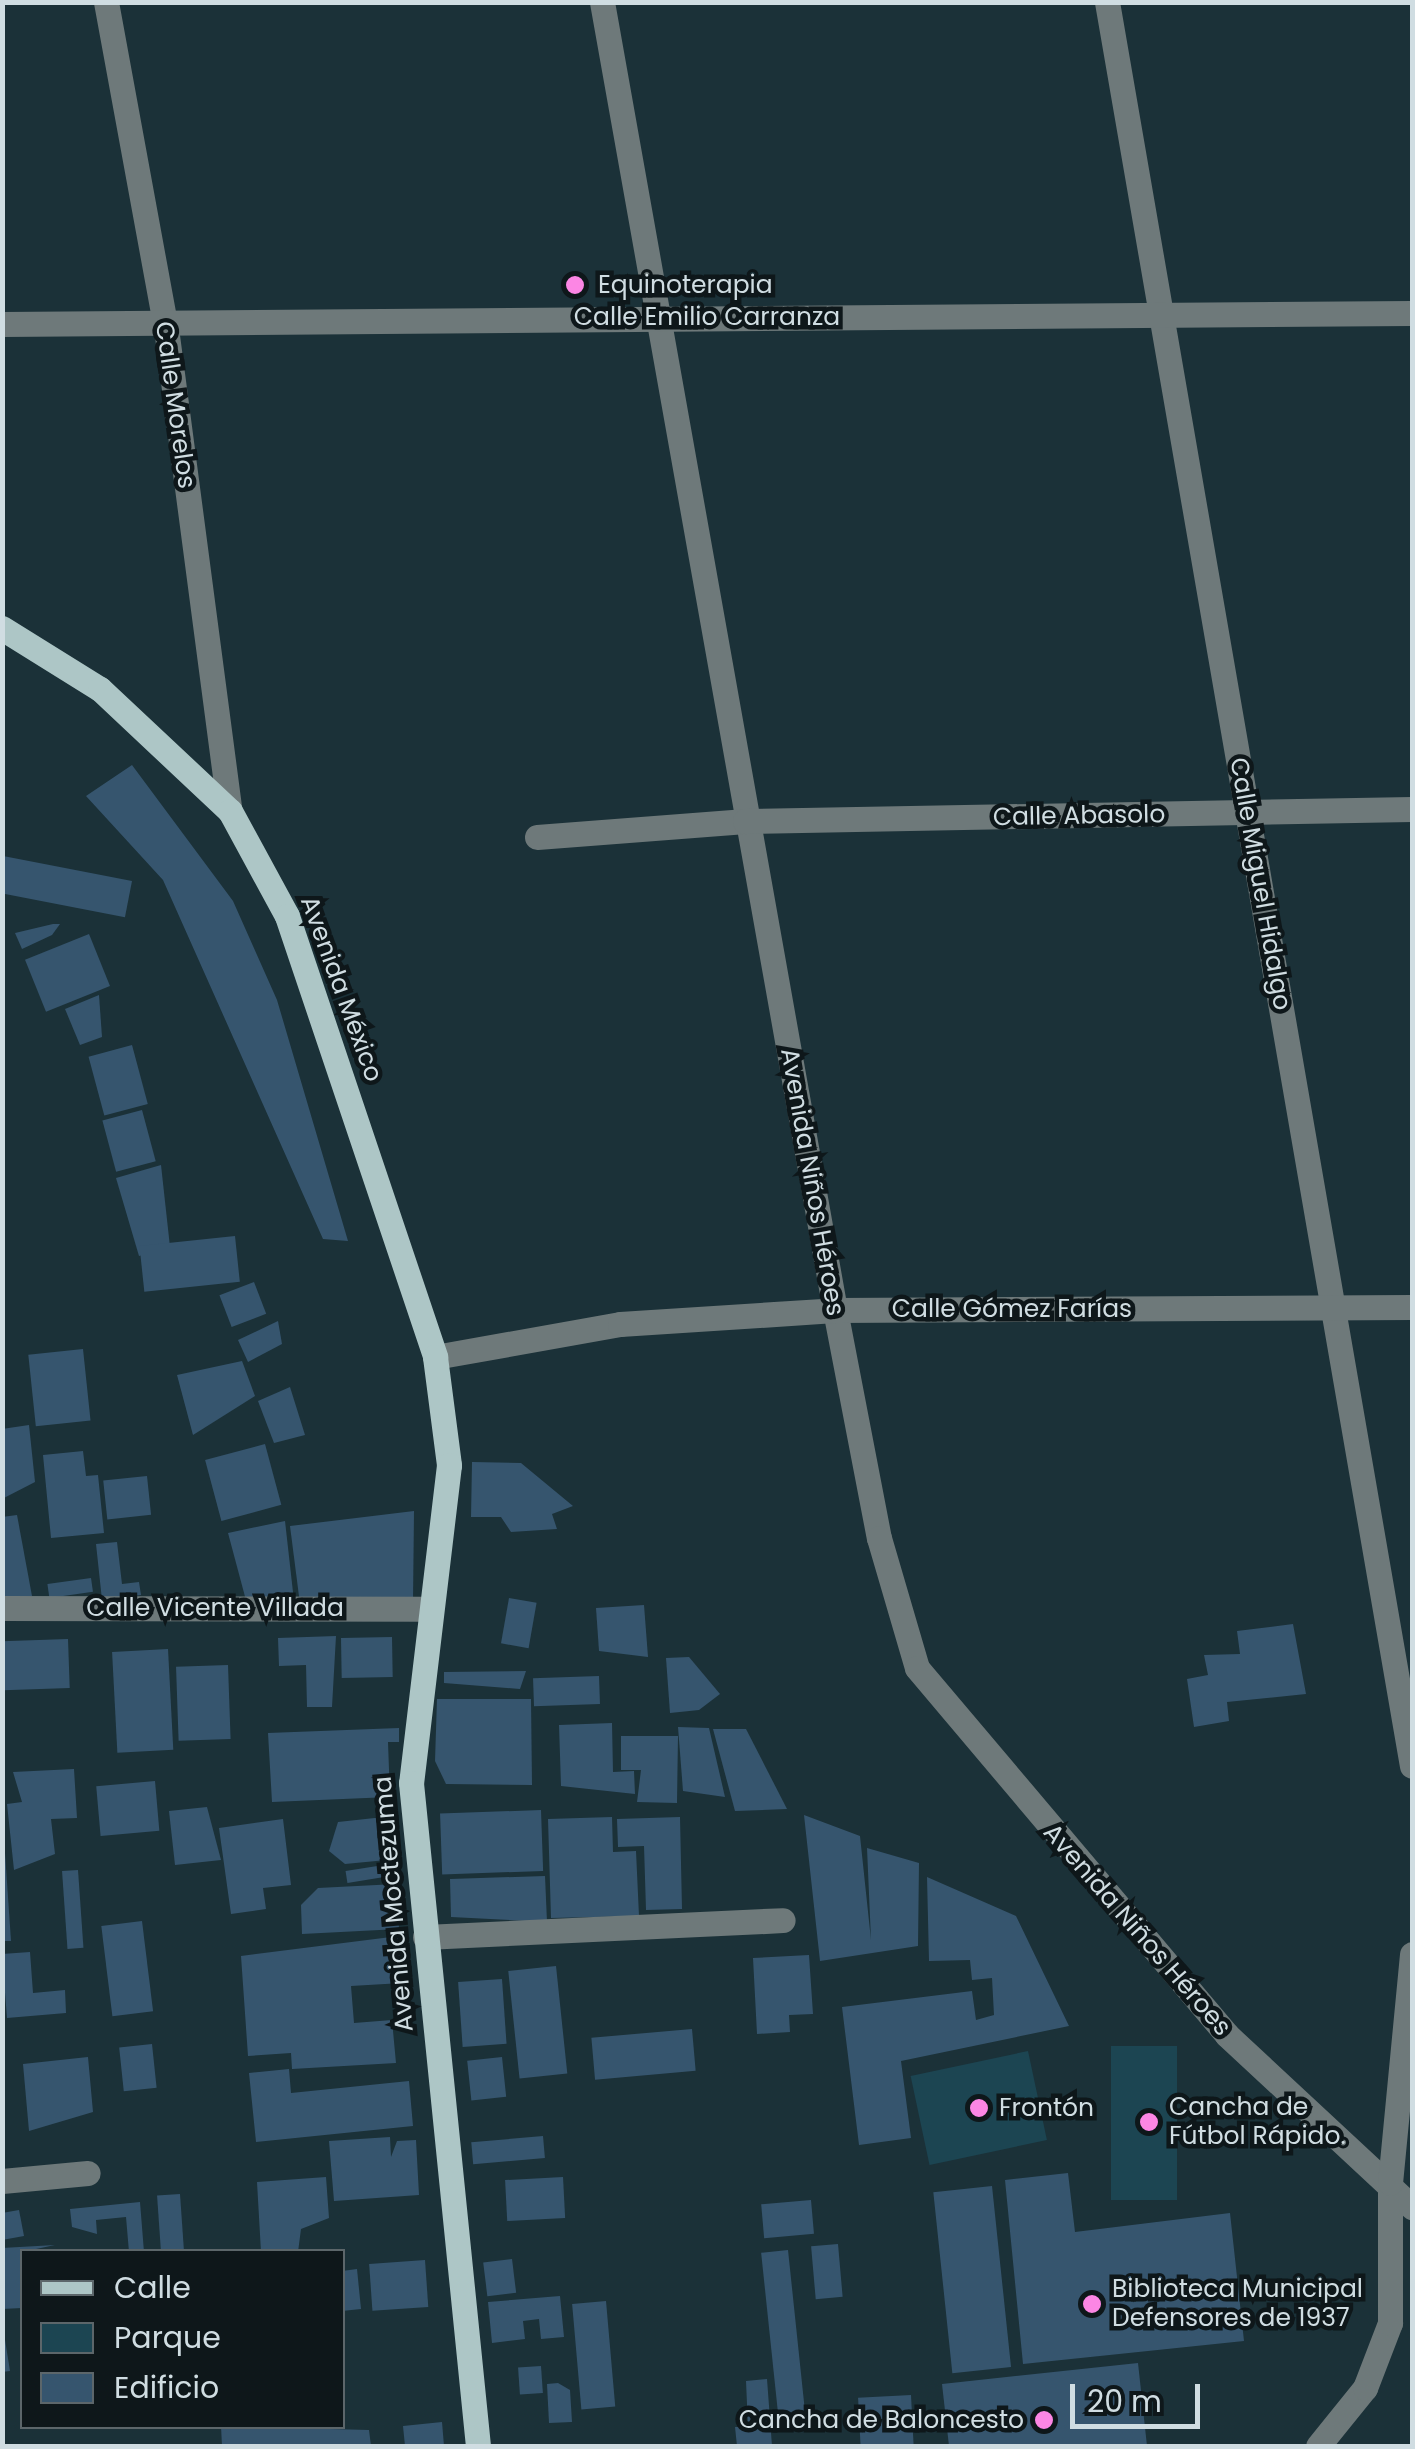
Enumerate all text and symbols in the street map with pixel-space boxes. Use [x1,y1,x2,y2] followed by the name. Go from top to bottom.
[598,270,773,300] place label: Equinoterapia
[562,272,588,298] marker: Equinoterapia
[574,302,840,332] street label: Calle Emilio Carranza
[148,320,202,490] street label: Calle Morelos
[1223,755,1297,1013] street label: Calle Miguel Hidalgo
[992,799,1166,833] street label: Calle Abasolo
[294,892,388,1086] street label: Avenida México
[774,1046,850,1318] street label: Avenida Niños Héroes
[892,1294,1132,1324] street label: Calle Gómez Farías
[86,1593,344,1623] street label: Calle Vicente Villada
[368,1775,420,2033] street label: Avenida Moctezuma
[1037,1818,1237,2042] street label: Avenida Niños Héroes
[999,2093,1094,2123] place label: Frontón
[1169,2093,1346,2152] place label: Cancha de Fútbol Rápido.
[968,2097,990,2119] marker: Frontón
[1138,2111,1160,2133] marker: Cancha de Fútbol Rápido.
[20,2249,345,2429] legend
[114,2266,191,2309] text: Calle
[1112,2275,1363,2334] place label: Biblioteca Municipal Defensores de 1937
[1081,2293,1103,2315] marker: Biblioteca Municipal Defensores de 1937
[114,2316,221,2359] text: Parque
[1075,2364,1205,2426] scale bar
[114,2366,219,2409] text: Edificio
[1087,2380,1162,2423] text: 20 m
[739,2405,1024,2435] place label: Cancha de Baloncesto
[1033,2409,1055,2431] marker: Cancha de Baloncesto

